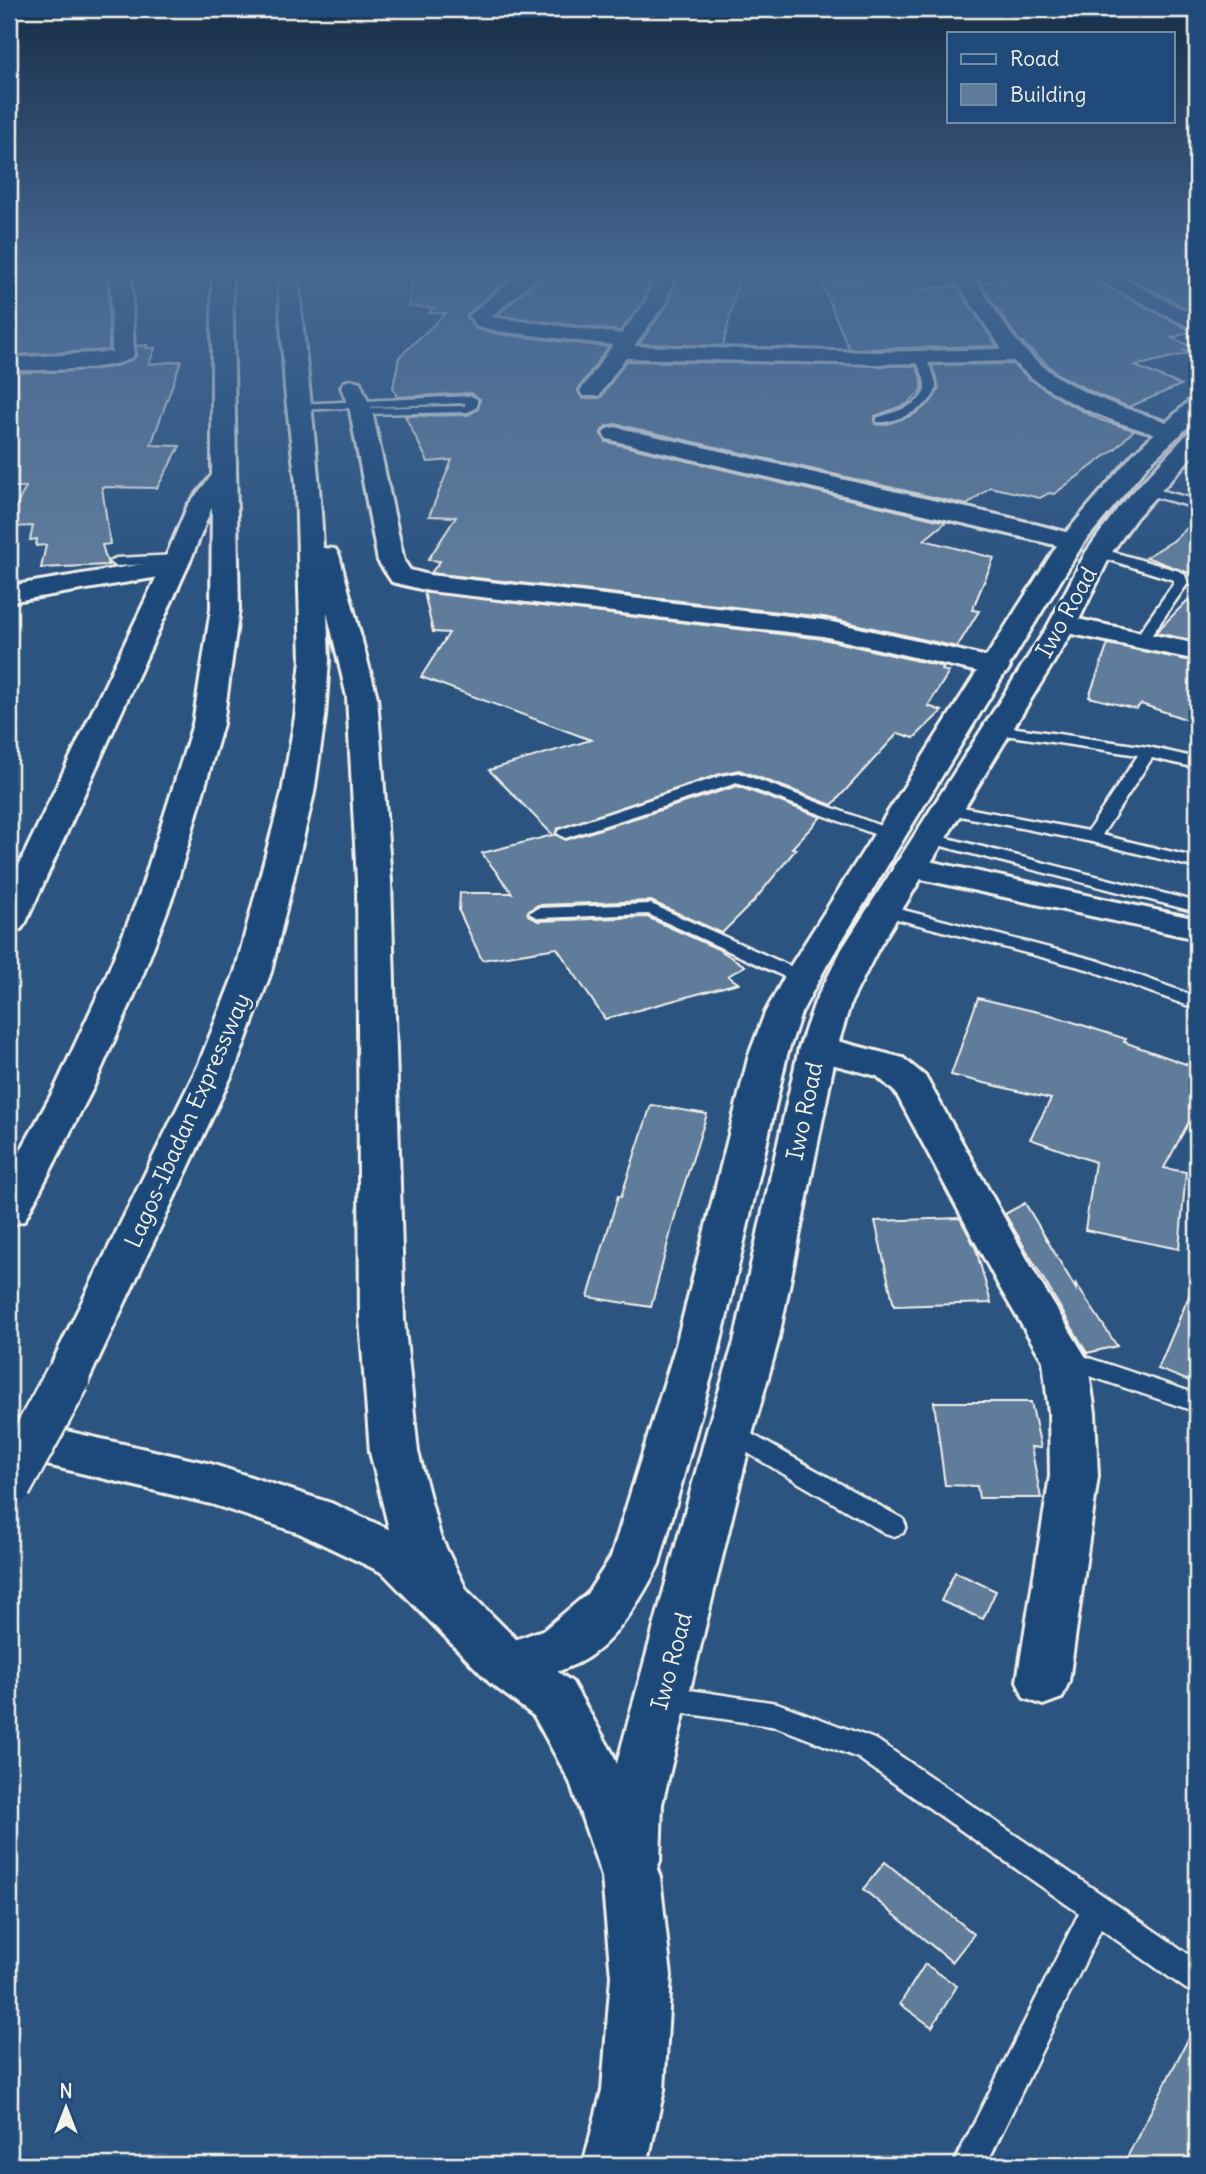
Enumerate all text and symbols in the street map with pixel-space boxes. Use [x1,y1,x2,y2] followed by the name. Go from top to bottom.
[947,32,1174,122] legend
[1010,45,1059,72] text: Road
[1010,81,1086,108] text: Building
[1029,561,1103,663] street label: Iwo Road
[118,988,256,1252] street label: Lagos-Ibadan Expressway
[779,1059,829,1163] street label: Iwo Road
[644,1609,698,1713] street label: Iwo Road
[32,2072,102,2142] north arrow
[59,2079,73,2103] text: N

